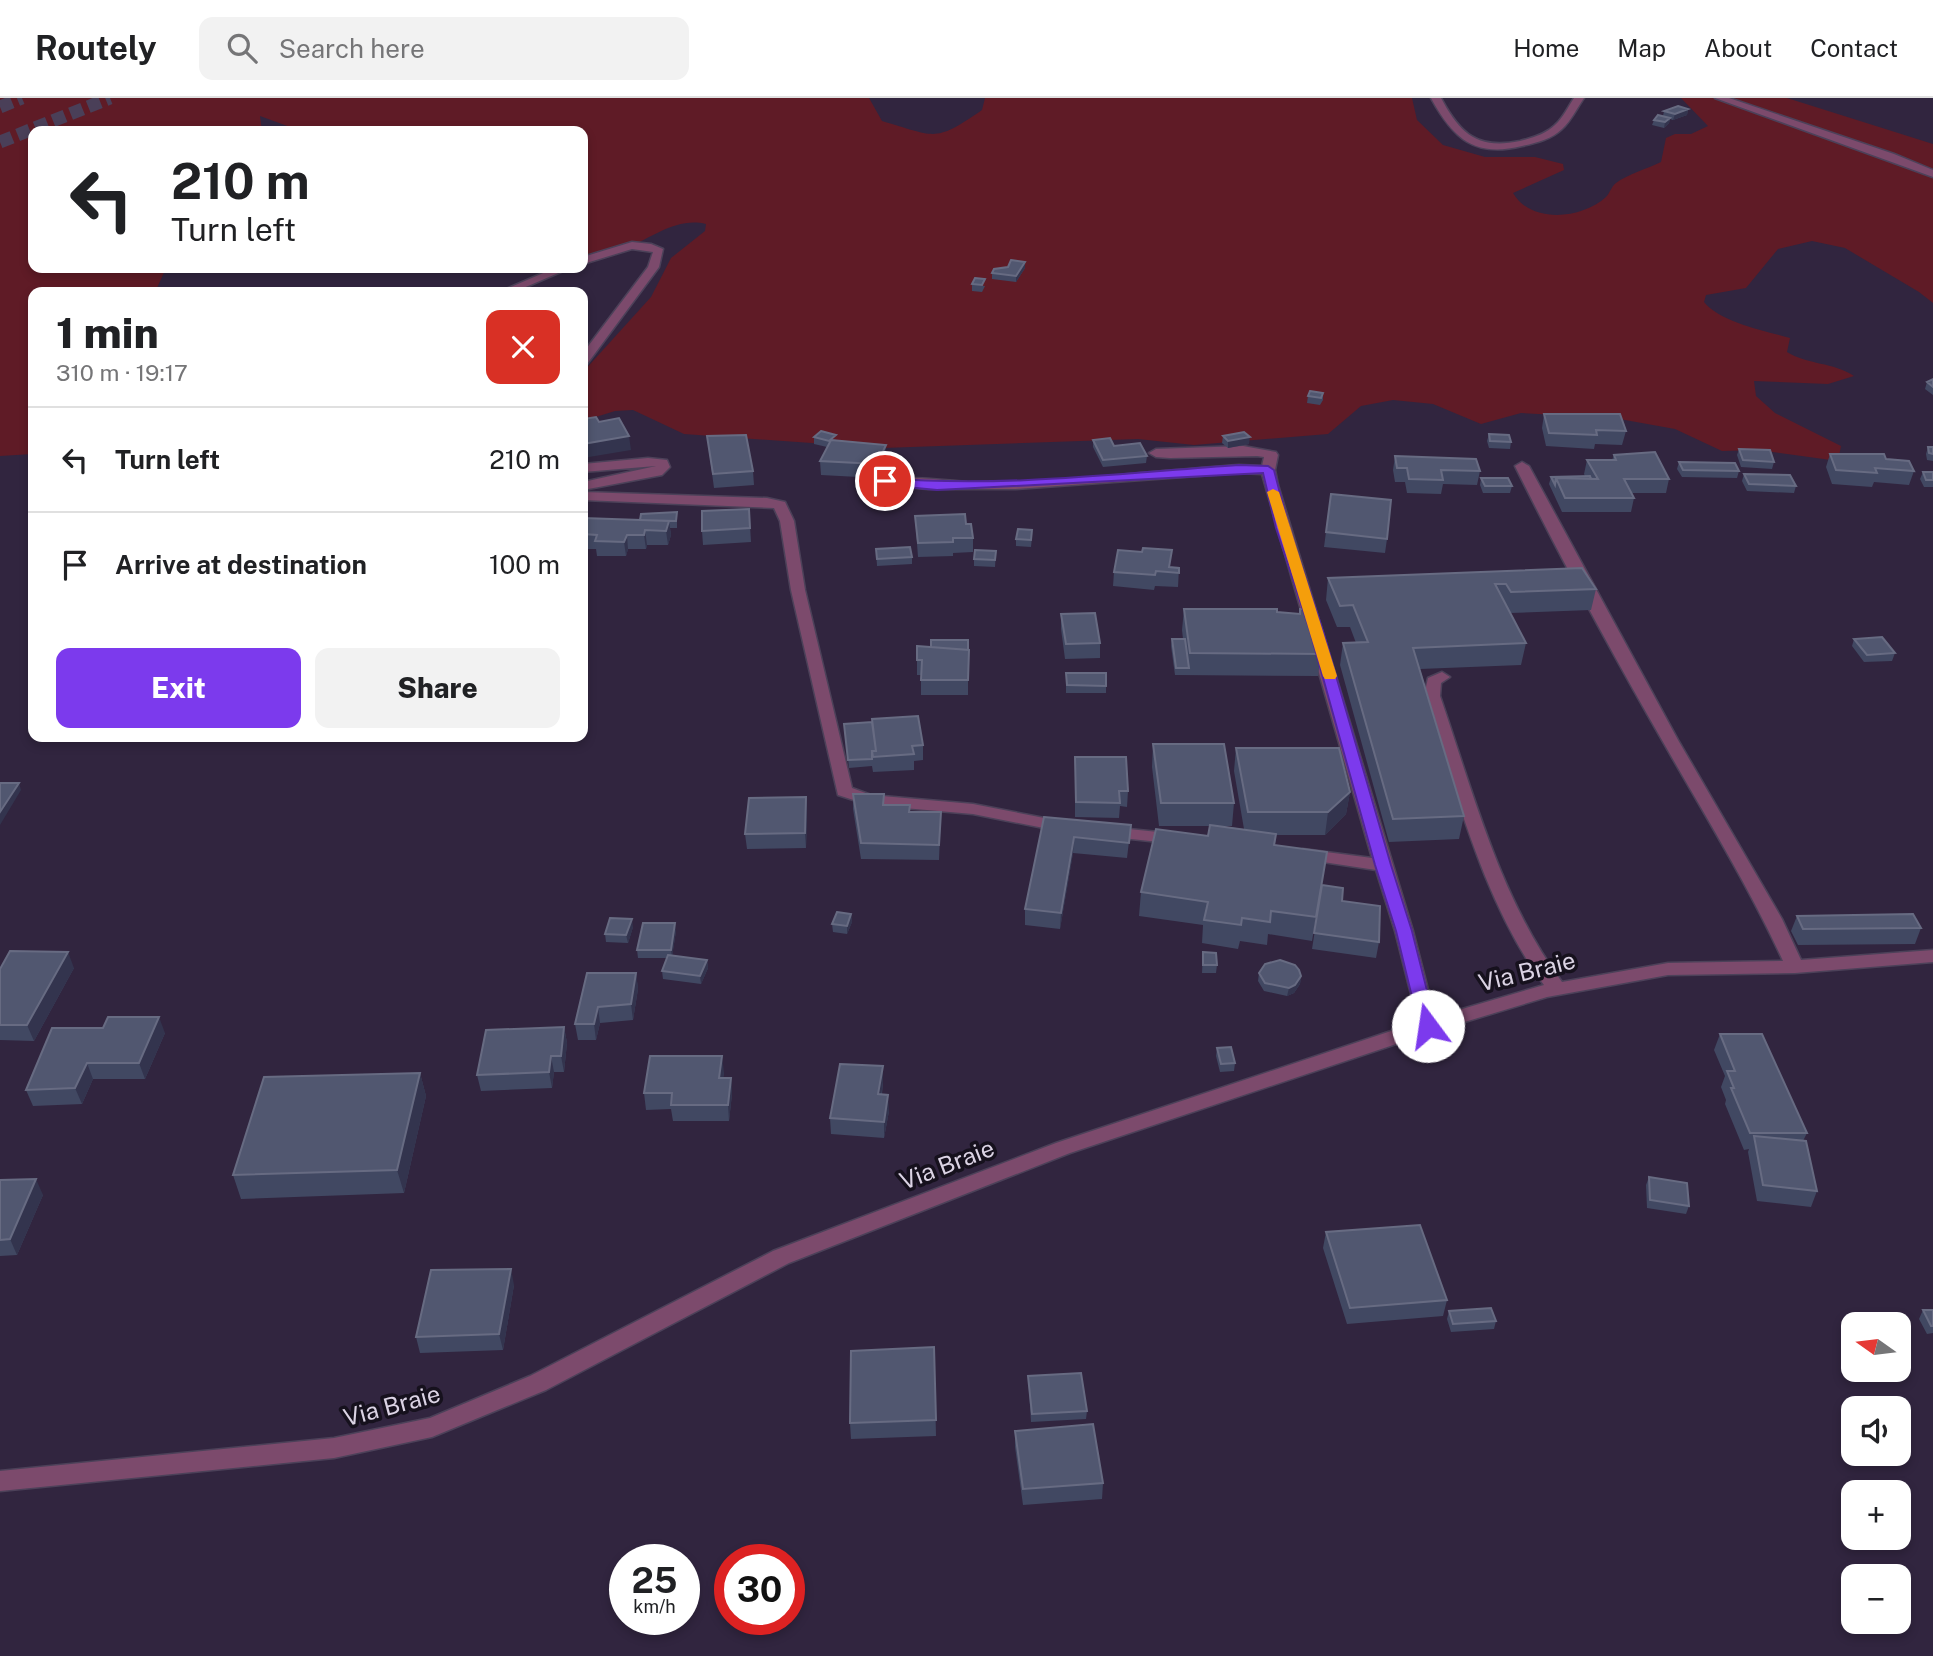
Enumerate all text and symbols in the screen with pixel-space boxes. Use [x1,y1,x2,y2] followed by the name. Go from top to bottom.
[199,17,689,80] search box
[35,29,157,67] text: Routely
[223,29,261,67] icon: search
[279,33,425,64] text: Search here
[1513,34,1579,62] text: Home
[1617,34,1666,62] text: Map
[1704,34,1772,62] text: About
[1810,34,1898,62] text: Contact
[171,152,310,210] text: 210 m
[56,154,147,245] icon: left
[171,211,296,248] text: Turn left
[56,308,159,357] text: 1 min
[486,310,560,384] button: close
[56,359,188,386] text: 310 m · 19:17
[56,441,94,479] icon: left
[115,444,220,475] text: Turn left
[489,444,560,475] text: 210 m
[855,451,915,511] pin
[866,462,904,500] icon: arrive
[56,546,94,584] icon: arrive
[115,549,367,580] text: Arrive at destination
[489,549,560,580] text: 100 m
[56,648,301,728] button: Exit
[315,648,560,728] button: Share
[1475,945,1578,997] street label: Via Braie
[1391,989,1465,1063] position arrow
[895,1133,998,1195] street label: Via Braie
[1841,1312,1911,1382] north arrow
[1841,1312,1911,1634] map controls
[340,1379,443,1431] street label: Via Braie
[1841,1396,1911,1466] button: sound
[1841,1480,1911,1550] button: +
[714,1544,805,1635] speed limit sign: 30
[632,1560,677,1601] text: 25
[1841,1564,1911,1634] button: −
[633,1596,676,1617] text: km/h

